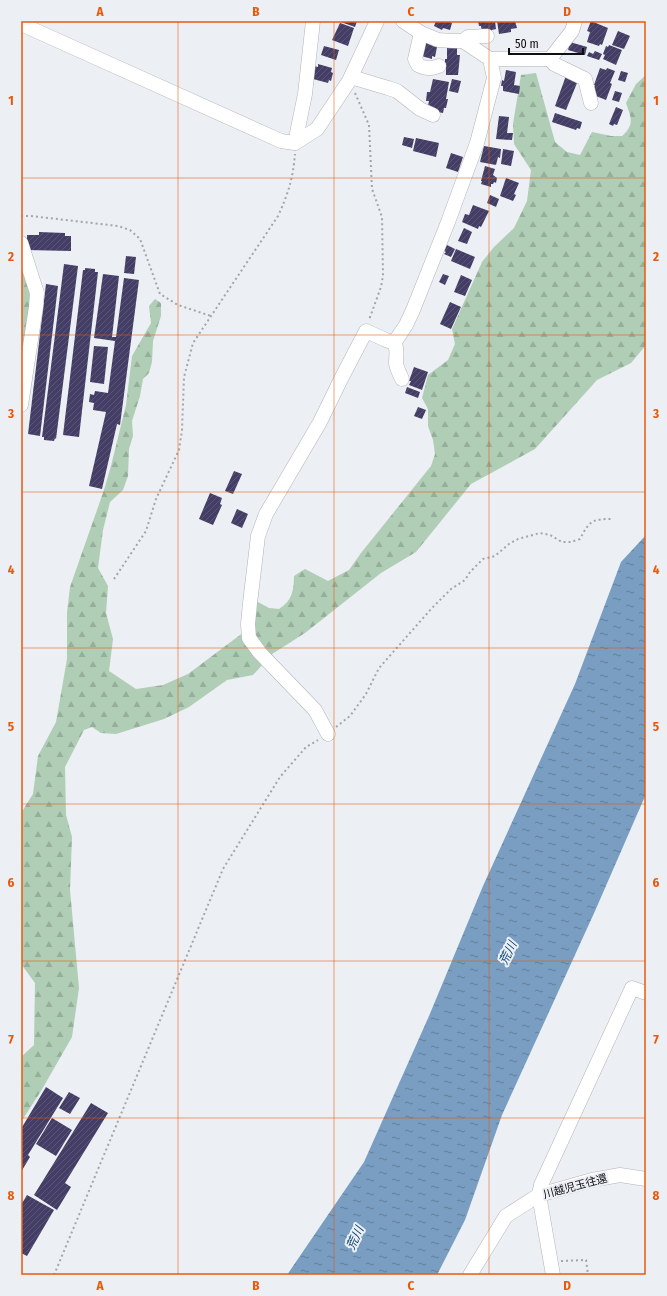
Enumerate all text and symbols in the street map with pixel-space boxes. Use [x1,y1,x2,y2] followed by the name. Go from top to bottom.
[95,4,104,19] text: A
[252,4,260,19] text: B
[408,4,415,19] text: C
[563,4,571,19] text: D
[509,30,583,56] scale bar
[515,37,539,51] text: 50 m
[8,93,14,108] text: 1
[653,93,659,108] text: 1
[7,249,14,264] text: 2
[652,249,659,264] text: 2
[7,406,14,421] text: 3
[652,406,659,421] text: 3
[8,562,15,577] text: 4
[653,562,660,577] text: 4
[8,719,14,734] text: 5
[653,719,659,734] text: 5
[8,875,15,890] text: 6
[653,875,660,890] text: 6
[496,937,520,967] water label: 荒川
[8,1032,14,1047] text: 7
[653,1032,659,1047] text: 7
[542,1172,609,1201] street label: 川越児玉往還
[8,1188,15,1203] text: 8
[653,1188,660,1203] text: 8
[344,1222,367,1252] water label: 荒川
[95,1278,104,1293] text: A
[252,1278,260,1293] text: B
[408,1278,415,1293] text: C
[563,1278,571,1293] text: D

